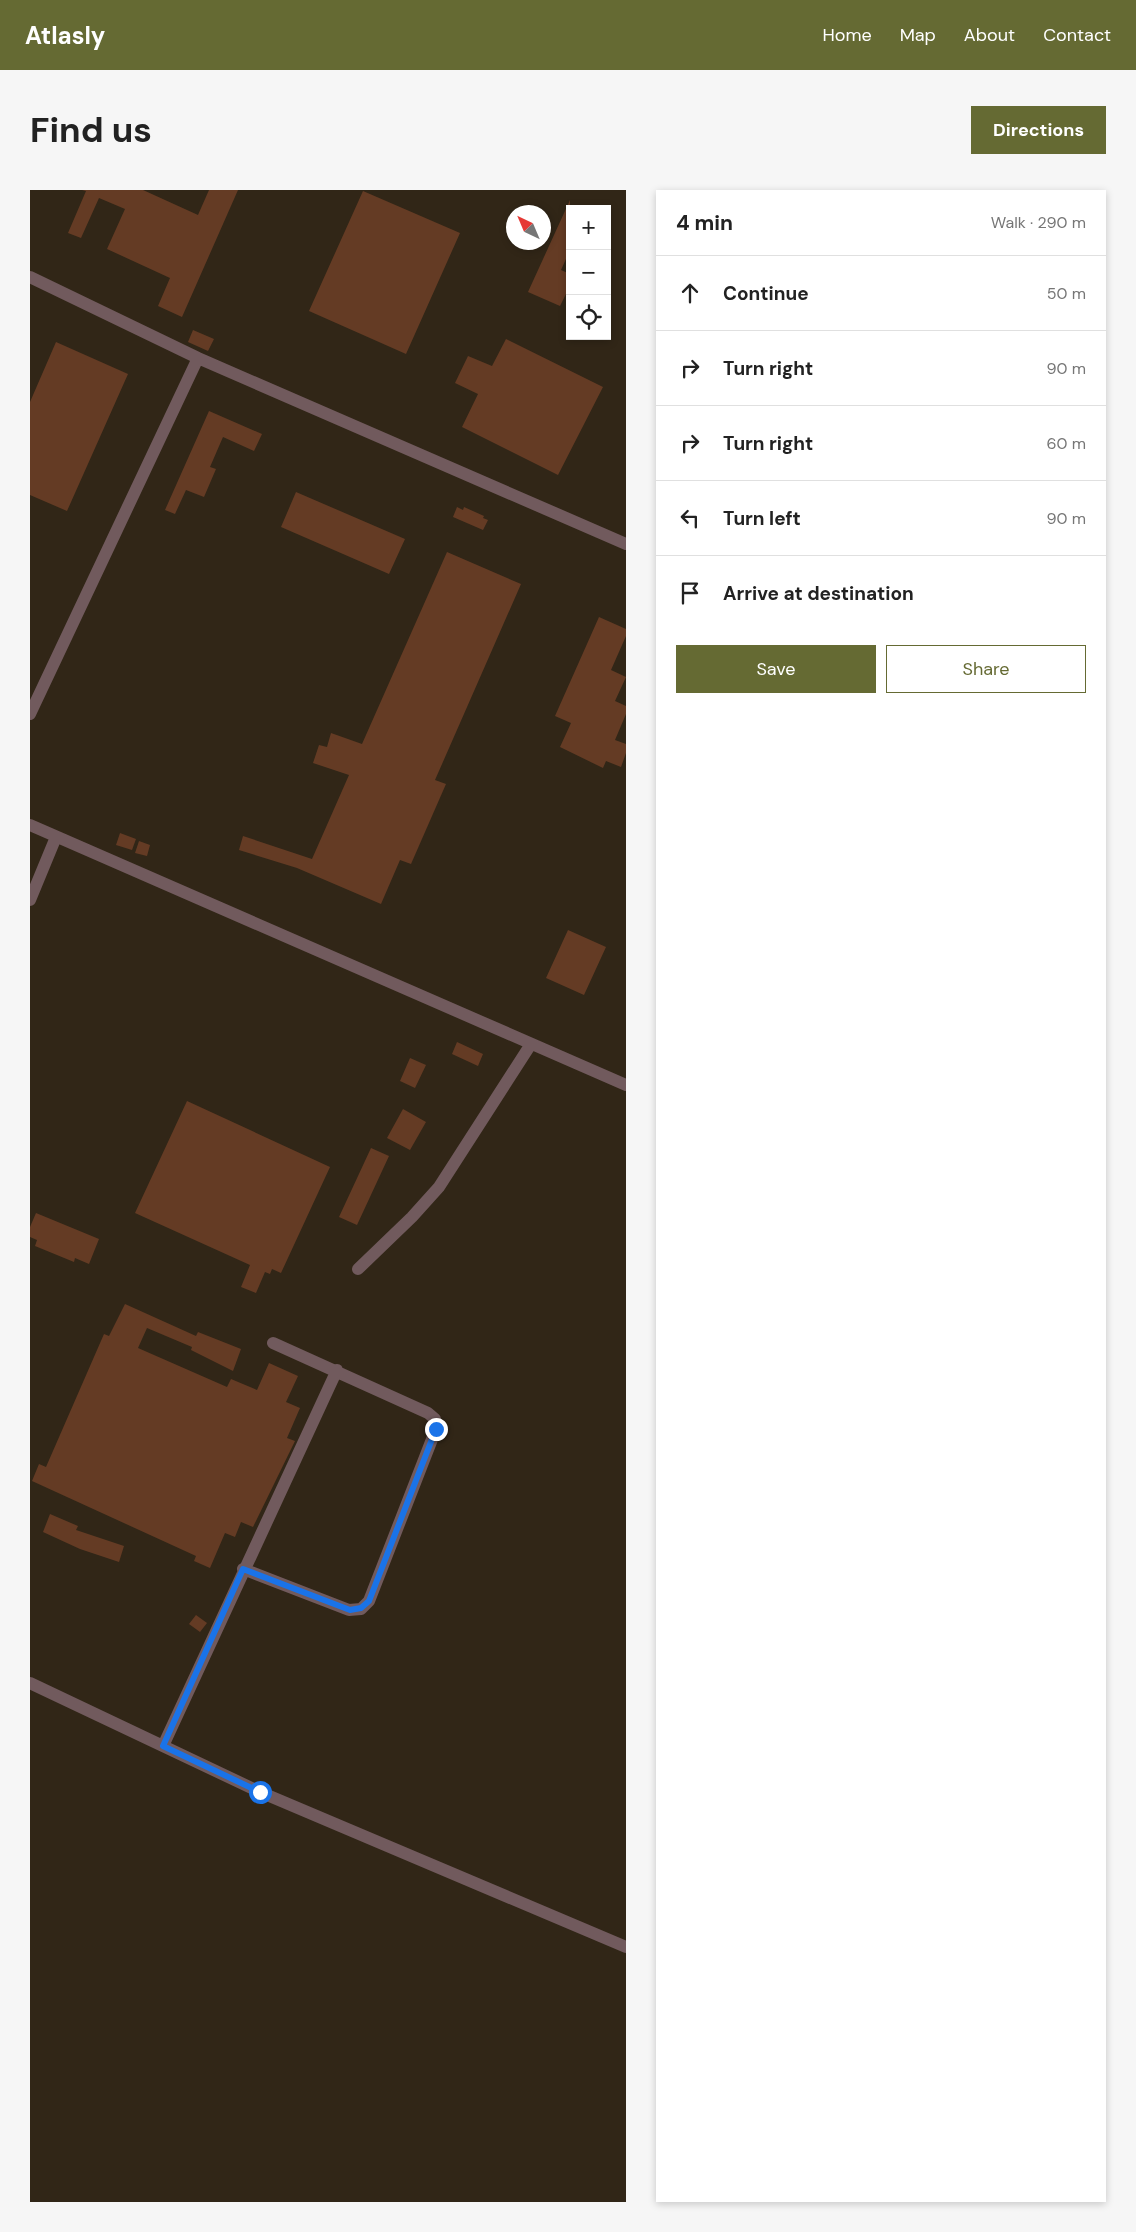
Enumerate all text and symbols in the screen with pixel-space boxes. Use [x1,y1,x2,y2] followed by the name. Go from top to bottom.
[25,20,105,51] text: Atlasly
[822,23,872,47] text: Home
[900,23,936,47] text: Map
[964,23,1015,47] text: About
[1043,23,1111,47] text: Contact
[971,106,1106,154] button: Directions
[30,107,152,153] text: Find us
[506,205,551,250] north arrow
[566,205,611,340] map controls
[566,205,611,250] button: +
[676,209,733,237] text: 4 min
[991,212,1086,233] text: Walk · 290 m
[566,250,611,295] button: −
[676,279,704,307] icon: ahead
[723,281,809,306] text: Continue
[1047,283,1086,304] text: 50 m
[566,295,611,340] button: locate
[676,354,704,382] icon: right
[723,356,813,381] text: Turn right
[1046,358,1086,379] text: 90 m
[676,429,704,457] icon: right
[723,431,813,456] text: Turn right
[1046,433,1086,454] text: 60 m
[676,504,704,532] icon: left
[723,506,801,531] text: Turn left
[1046,508,1086,529] text: 90 m
[676,579,704,607] icon: arrive
[723,581,914,606] text: Arrive at destination
[676,645,876,693] button: Save
[886,645,1086,693] button: Share
[425,1418,448,1441] route end
[249,1781,272,1804] route start

